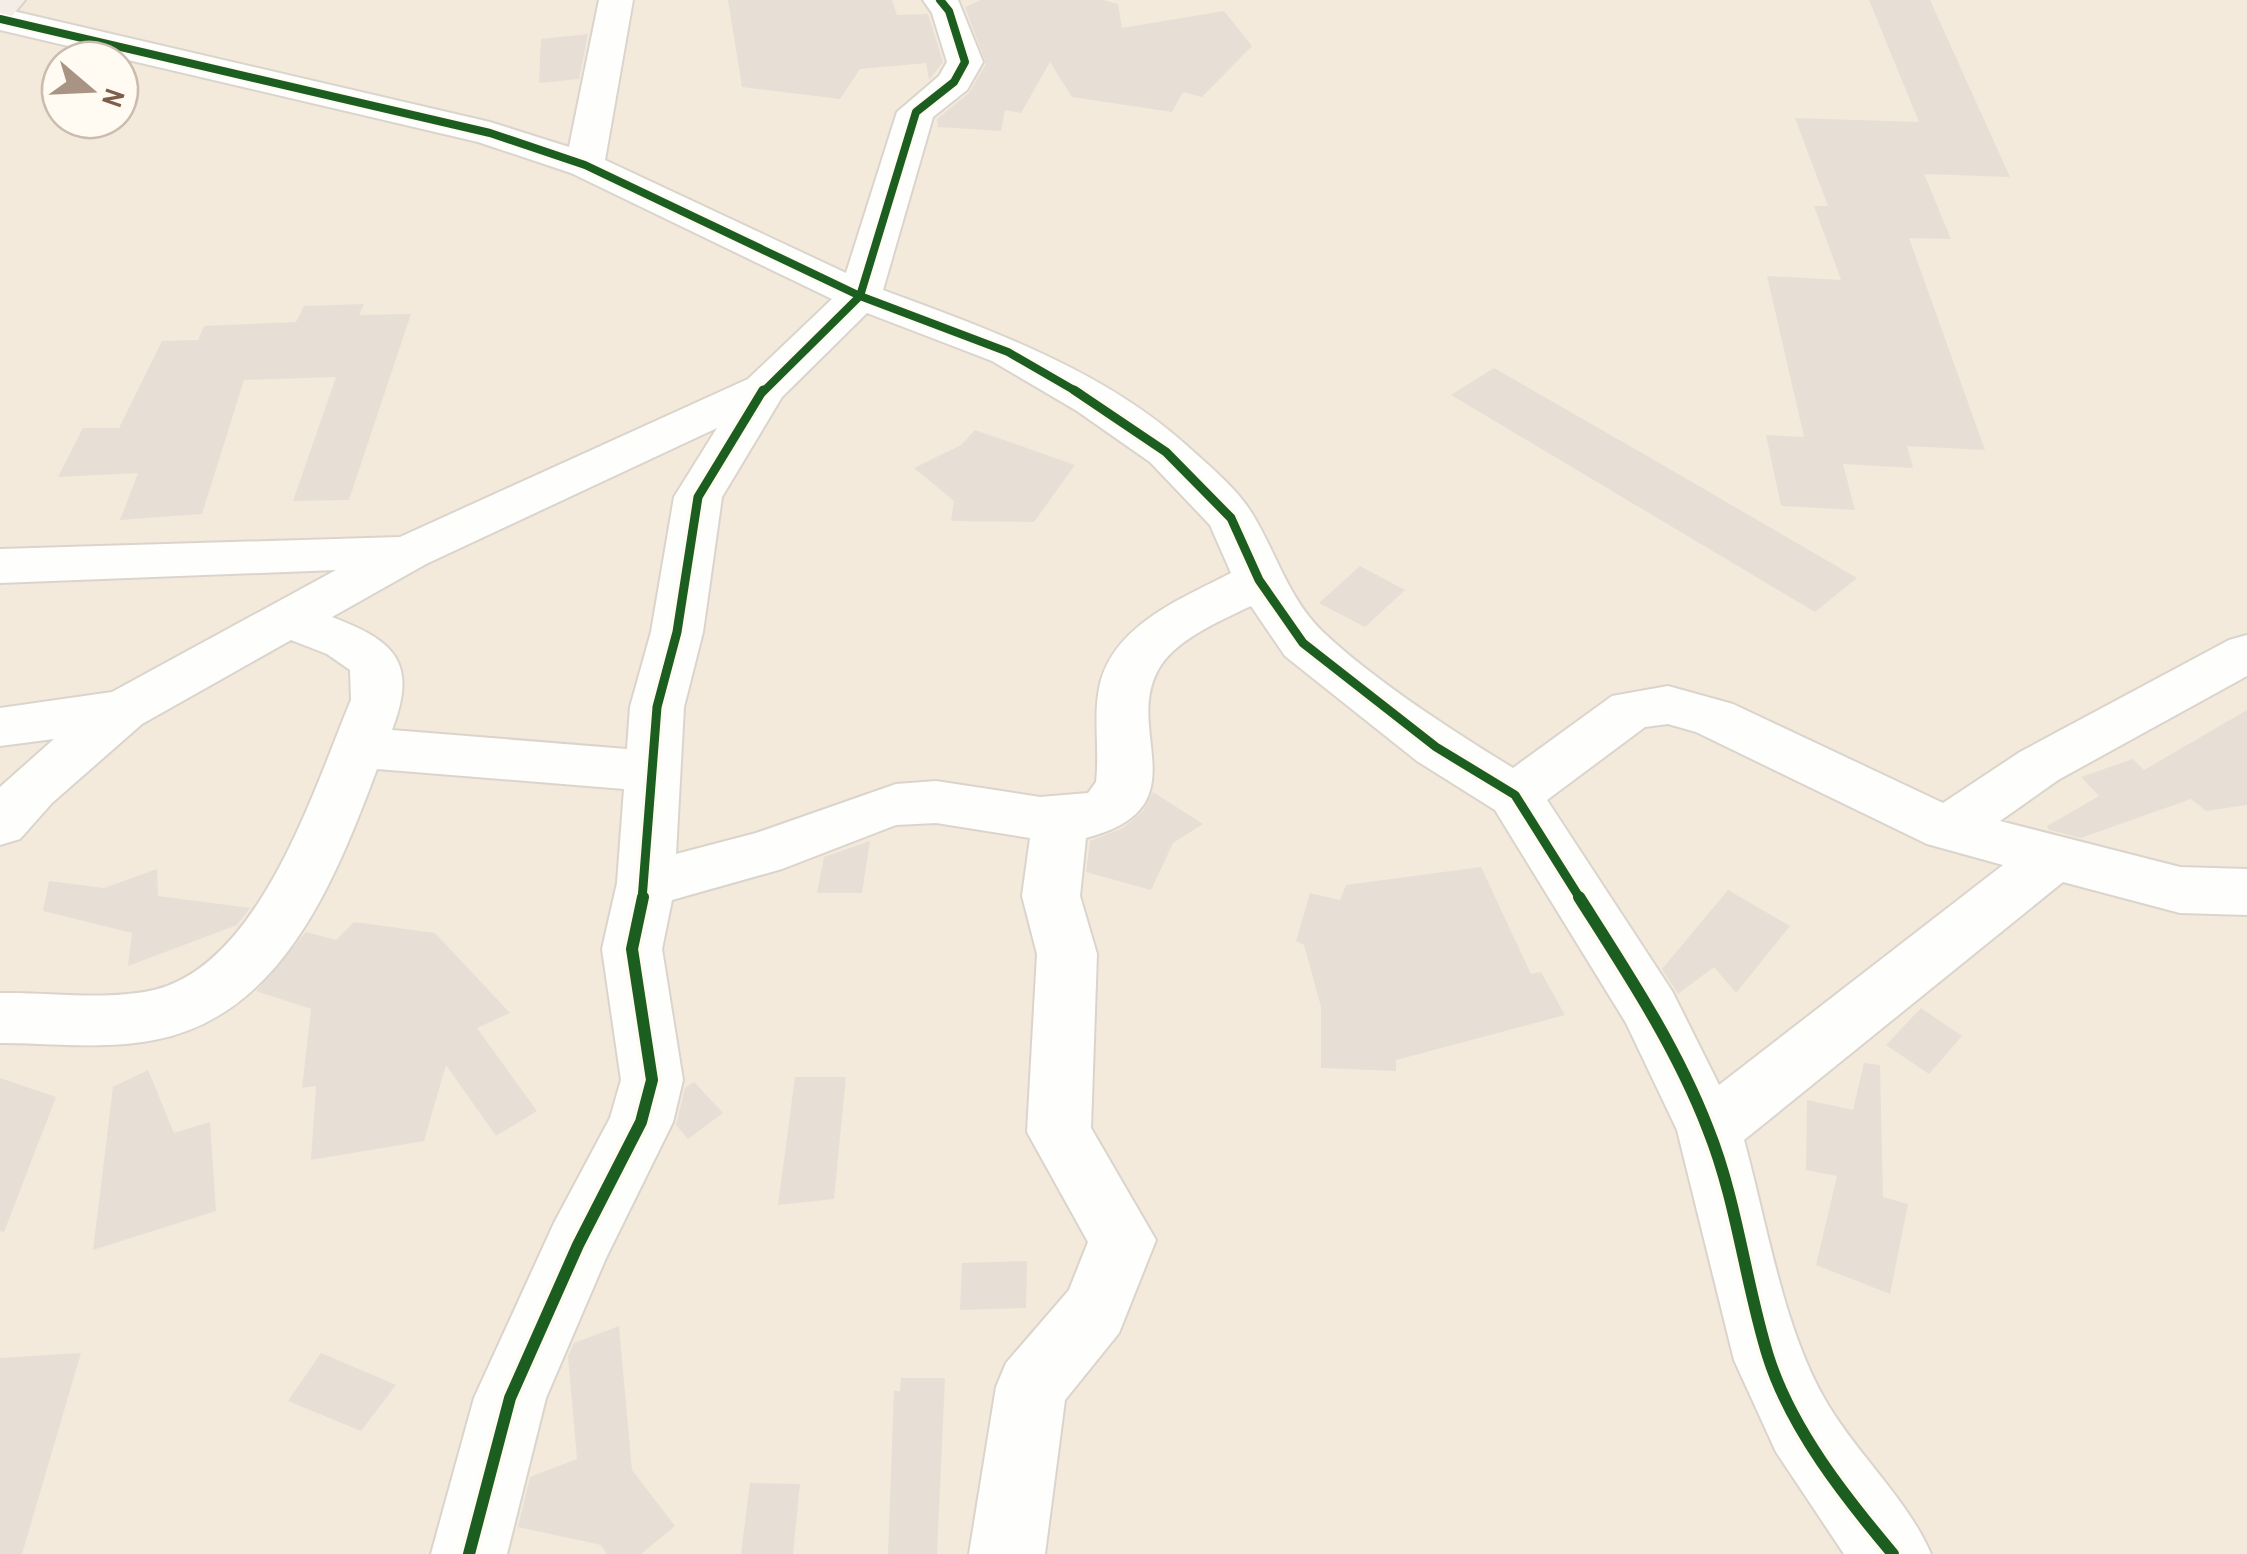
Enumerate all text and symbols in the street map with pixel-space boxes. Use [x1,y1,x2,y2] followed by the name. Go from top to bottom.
[40,40,140,140] north arrow
[93,84,134,112] text: N

